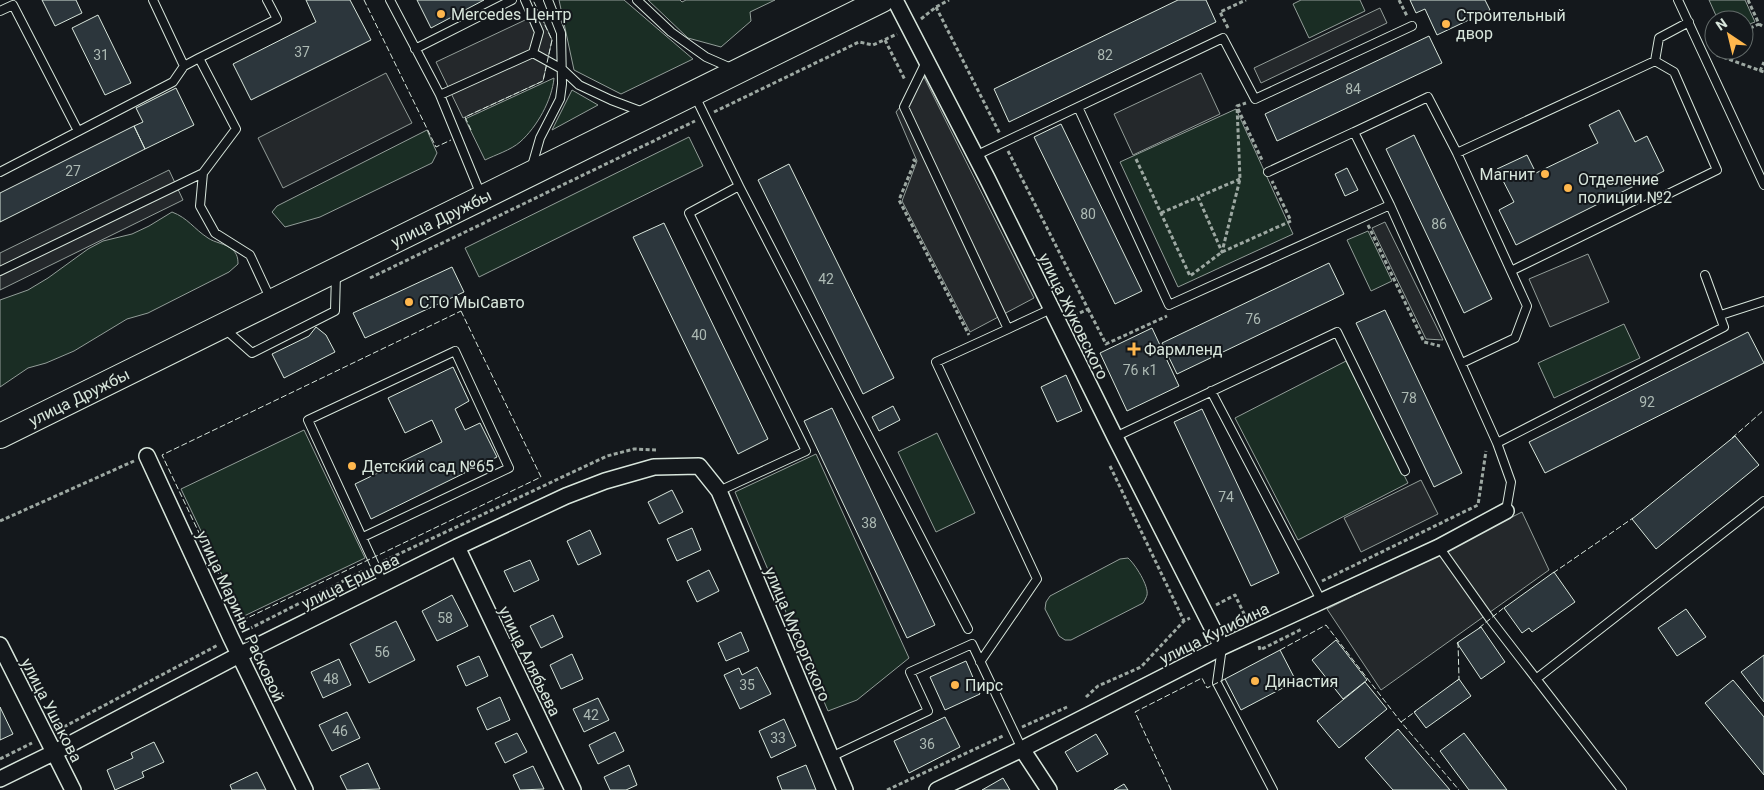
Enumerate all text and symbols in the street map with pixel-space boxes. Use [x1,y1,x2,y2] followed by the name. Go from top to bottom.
[451,5,571,24] place label: Mercedes Центр
[1456,6,1566,43] place label: Строительный двор
[435,8,447,20] marker: Mercedes Центр
[1704,10,1754,60] north arrow
[1713,15,1730,34] text: N
[1440,18,1452,30] marker: Строительный двор
[294,44,310,60] house number: 37
[93,47,109,63] house number: 31
[1097,47,1113,63] house number: 82
[1345,81,1361,97] house number: 84
[65,163,81,179] house number: 27
[1479,165,1535,184] place label: Магнит
[1539,168,1551,180] marker: Магнит
[1578,170,1672,207] place label: Отделение полиции №2
[1562,182,1574,194] marker: Отделение полиции №2
[388,186,495,251] street label: улица Дружбы
[1080,206,1096,222] house number: 80
[1431,216,1447,232] house number: 86
[1035,250,1112,382] street label: улица Жуковского
[818,271,834,287] house number: 42
[419,293,525,312] place label: СТО МыСавто
[403,296,415,308] marker: СТО МыСавто
[1245,311,1261,327] house number: 76
[691,327,707,343] house number: 40
[1144,340,1223,359] place label: Фармленд
[1128,343,1140,355] marker: Фармленд
[1123,362,1157,378] house number: 76 к1
[26,365,133,430] street label: улица Дружбы
[1401,390,1417,406] house number: 78
[1639,394,1655,410] house number: 92
[362,457,494,476] place label: Детский сад №65
[346,460,358,472] marker: Детский сад №65
[1218,489,1234,505] house number: 74
[861,515,877,531] house number: 38
[193,528,289,705] street label: улица Марины Расковой
[298,550,402,613] street label: улица Ершова
[761,564,834,704] street label: улица Мусоргского
[1156,599,1272,668] street label: улица Кулибина
[495,603,564,719] street label: улица Алябьева
[437,610,453,626] house number: 58
[374,644,390,660] house number: 56
[17,655,86,765] street label: улица Ушакова
[323,671,339,687] house number: 48
[1265,672,1338,691] place label: Династия
[1249,675,1261,687] marker: Династия
[965,676,1003,695] place label: Пирс
[739,677,755,693] house number: 35
[949,679,961,691] marker: Пирс
[583,707,599,723] house number: 42
[332,723,348,739] house number: 46
[770,730,786,746] house number: 33
[919,736,935,752] house number: 36

